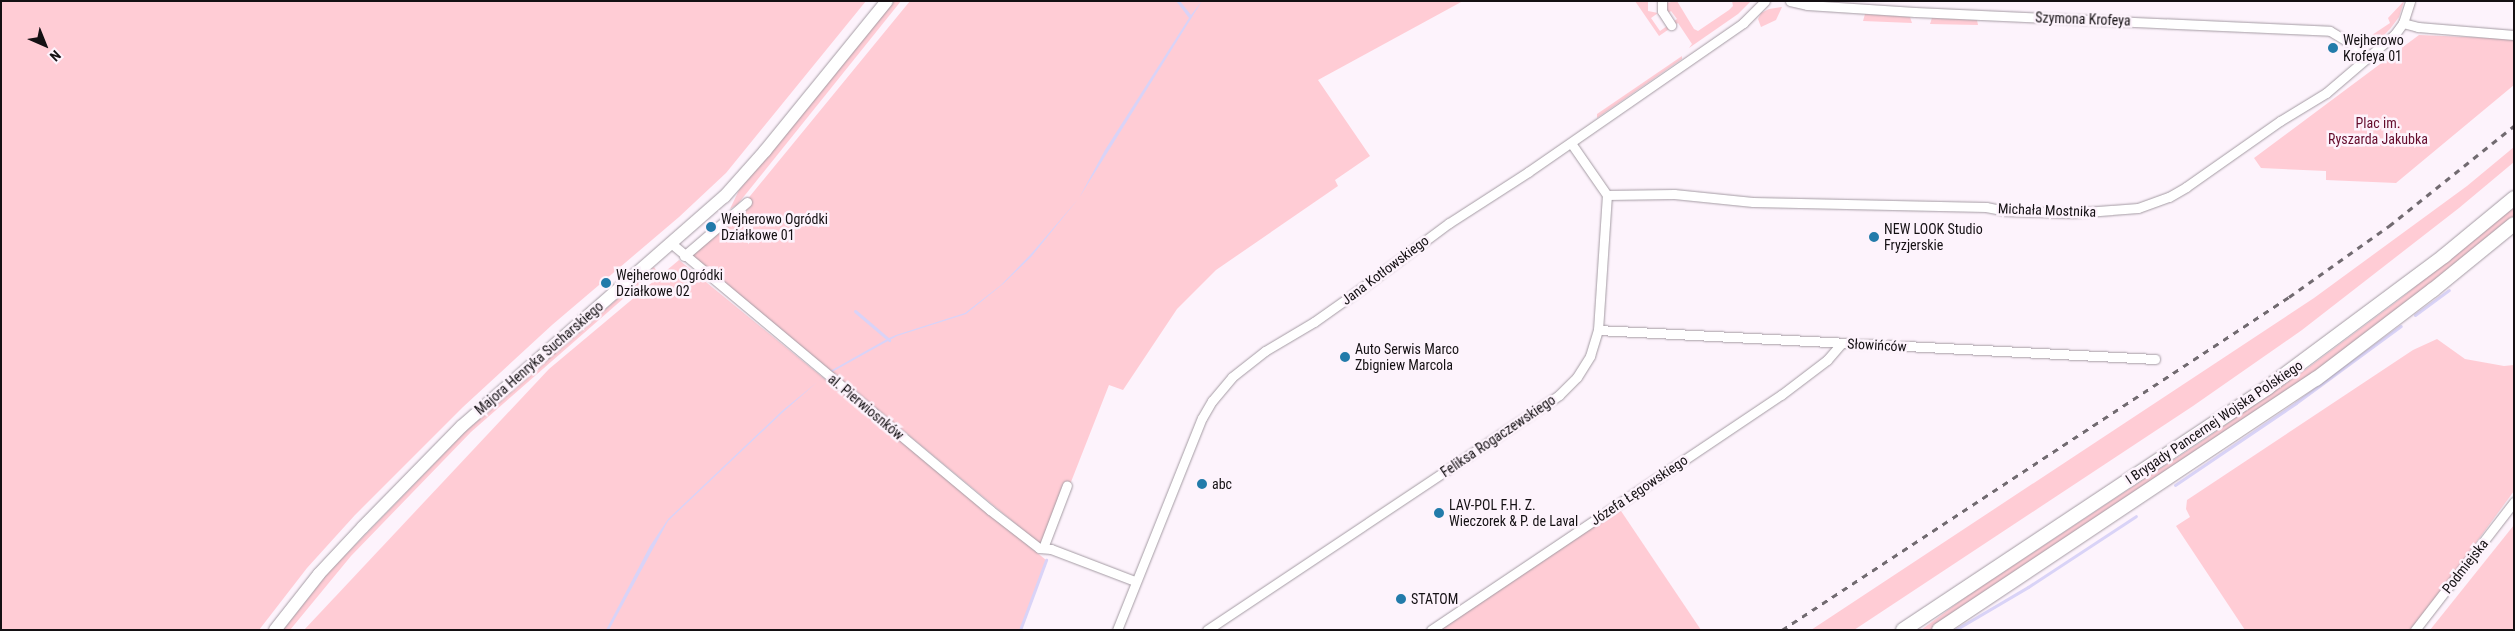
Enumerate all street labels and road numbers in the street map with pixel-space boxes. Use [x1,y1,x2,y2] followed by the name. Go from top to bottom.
[2035,9,2131,29] street label: Szymona Krofeya
[1998,200,2096,220] street label: Michała Mostnika
[1338,232,1432,308] street label: Jana Kotłowskiego
[471,298,607,418] street label: Majora Henryka Sucharskiego
[1847,335,1907,355] street label: Słowińców
[2122,356,2306,488] street label: I Brygady Pancernej Wojska Polskiego
[825,370,907,444] street label: al. Pierwiosnków
[1437,391,1559,481] street label: Feliksa Rogaczewskiego
[1587,451,1691,529] street label: Józefa Łęgowskiego
[2439,535,2491,597] street label: Podmiejska

